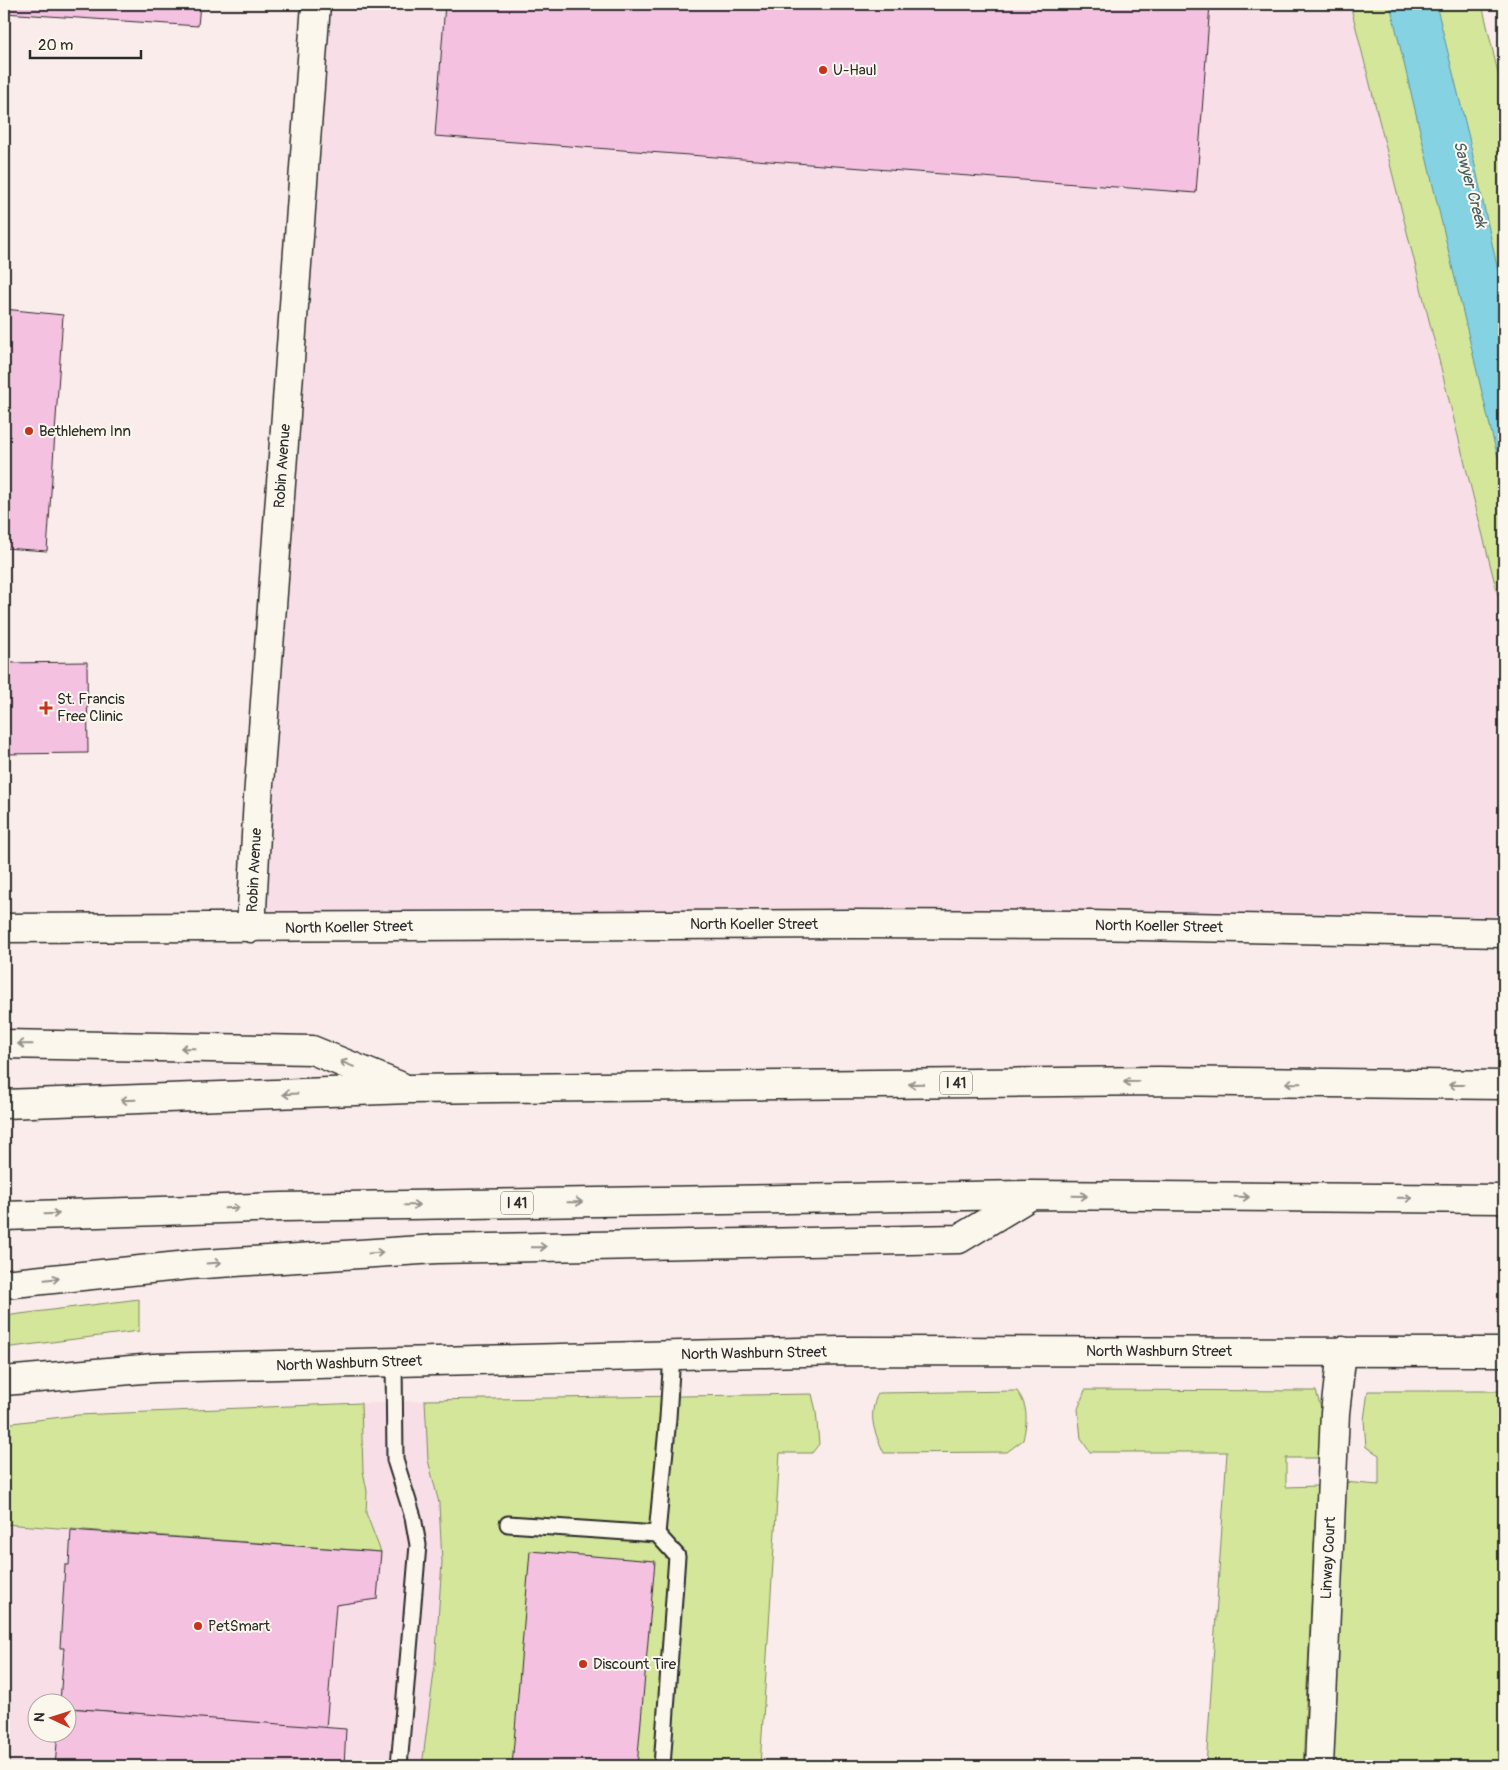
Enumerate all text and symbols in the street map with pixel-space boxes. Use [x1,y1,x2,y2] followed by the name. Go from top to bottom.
[30,28,141,60] scale bar
[38,36,73,55] text: 20 m
[833,61,877,80] place label: U-Haul
[817,64,829,76] marker: U-Haul
[1449,139,1492,231] water label: Sawyer Creek
[39,422,131,441] place label: Bethlehem Inn
[270,423,295,509] street label: Robin Avenue
[23,425,35,437] marker: Bethlehem Inn
[57,690,125,726] place label: St. Francis Free Clinic
[39,701,53,715] marker: St. Francis Free Clinic
[243,827,266,913] street label: Robin Avenue
[690,915,819,934] street label: North Koeller Street
[1095,916,1224,937] street label: North Koeller Street
[285,917,414,938] street label: North Koeller Street
[17,1040,33,1049] one-way arrow
[180,1043,196,1053] one-way arrow
[340,1059,355,1068] one-way arrow
[940,1072,972,1094] road number: I 41
[1123,1077,1139,1087] one-way arrow
[1285,1078,1302,1088] one-way arrow
[908,1079,924,1089] one-way arrow
[1448,1080,1464,1089] one-way arrow
[282,1090,298,1099] one-way arrow
[120,1095,136,1105] one-way arrow
[1071,1191,1087,1200] one-way arrow
[501,1192,533,1214] road number: I 41
[1234,1192,1250,1202] one-way arrow
[1396,1194,1412,1203] one-way arrow
[566,1197,583,1207] one-way arrow
[404,1200,420,1209] one-way arrow
[224,1204,240,1213] one-way arrow
[44,1210,60,1219] one-way arrow
[530,1242,546,1252] one-way arrow
[368,1249,384,1258] one-way arrow
[206,1259,222,1268] one-way arrow
[44,1274,60,1284] one-way arrow
[1086,1342,1233,1361] street label: North Washburn Street
[681,1343,828,1364] street label: North Washburn Street
[276,1351,423,1376] street label: North Washburn Street
[1317,1515,1340,1600] street label: Linway Court
[208,1617,271,1636] place label: PetSmart
[192,1620,204,1632] marker: PetSmart
[593,1655,677,1674] place label: Discount Tire
[577,1658,589,1670] marker: Discount Tire
[28,1692,78,1742] north arrow
[31,1712,48,1722] text: N

